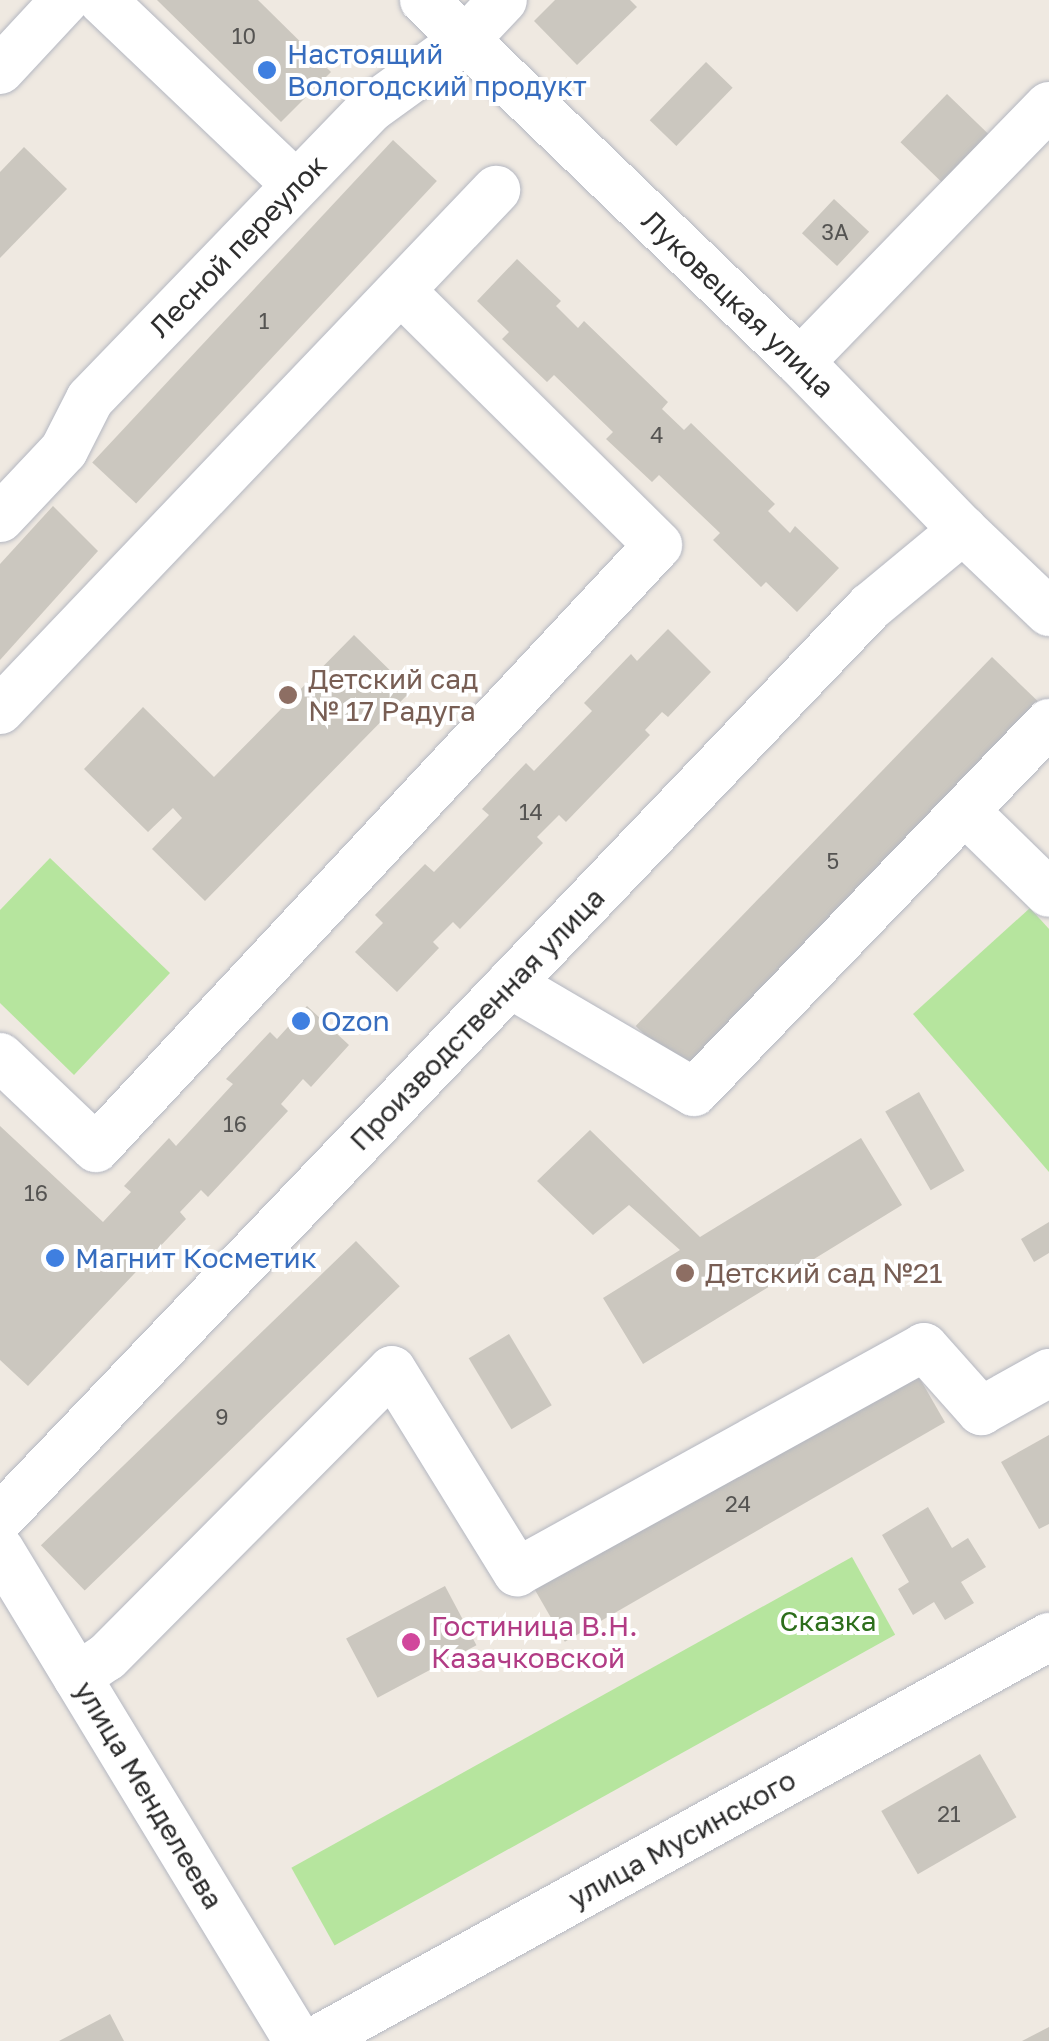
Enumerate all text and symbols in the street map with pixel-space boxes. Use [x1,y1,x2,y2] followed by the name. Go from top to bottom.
[232,23,256,49] house number: 10
[287,37,587,103] place label: Настоящий Вологодский продукт
[256,59,278,81] marker: Настоящий Вологодский продукт
[143,148,333,344] street label: Лесной переулок
[635,204,841,404] street label: Луковецкая улица
[821,219,849,245] house number: 3А
[259,308,269,334] house number: 1
[650,422,664,448] house number: 4
[308,662,478,728] place label: Детский сад № 17 Радуга
[277,684,299,706] marker: Детский сад № 17 Радуга
[519,799,543,825] house number: 14
[827,848,839,874] house number: 5
[343,881,611,1157] street label: Производственная улица
[321,1004,390,1038] place label: Ozon
[290,1010,312,1032] marker: Ozon
[223,1111,247,1137] house number: 16
[24,1180,48,1206] house number: 16
[75,1241,317,1275] place label: Магнит Косметик
[44,1247,66,1269] marker: Магнит Косметик
[705,1256,943,1290] place label: Детский сад №21
[674,1262,696,1284] marker: Детский сад №21
[215,1404,229,1430] house number: 9
[725,1491,751,1517] house number: 24
[779,1604,877,1638] park label: Сказка
[431,1609,638,1675] place label: Гостиница В.Н. Казачковской
[400,1631,422,1653] marker: Гостиница В.Н. Казачковской
[68,1675,230,1915] street label: улица Менделеева
[562,1763,802,1915] street label: улица Мусинского
[937,1801,961,1827] house number: 21

